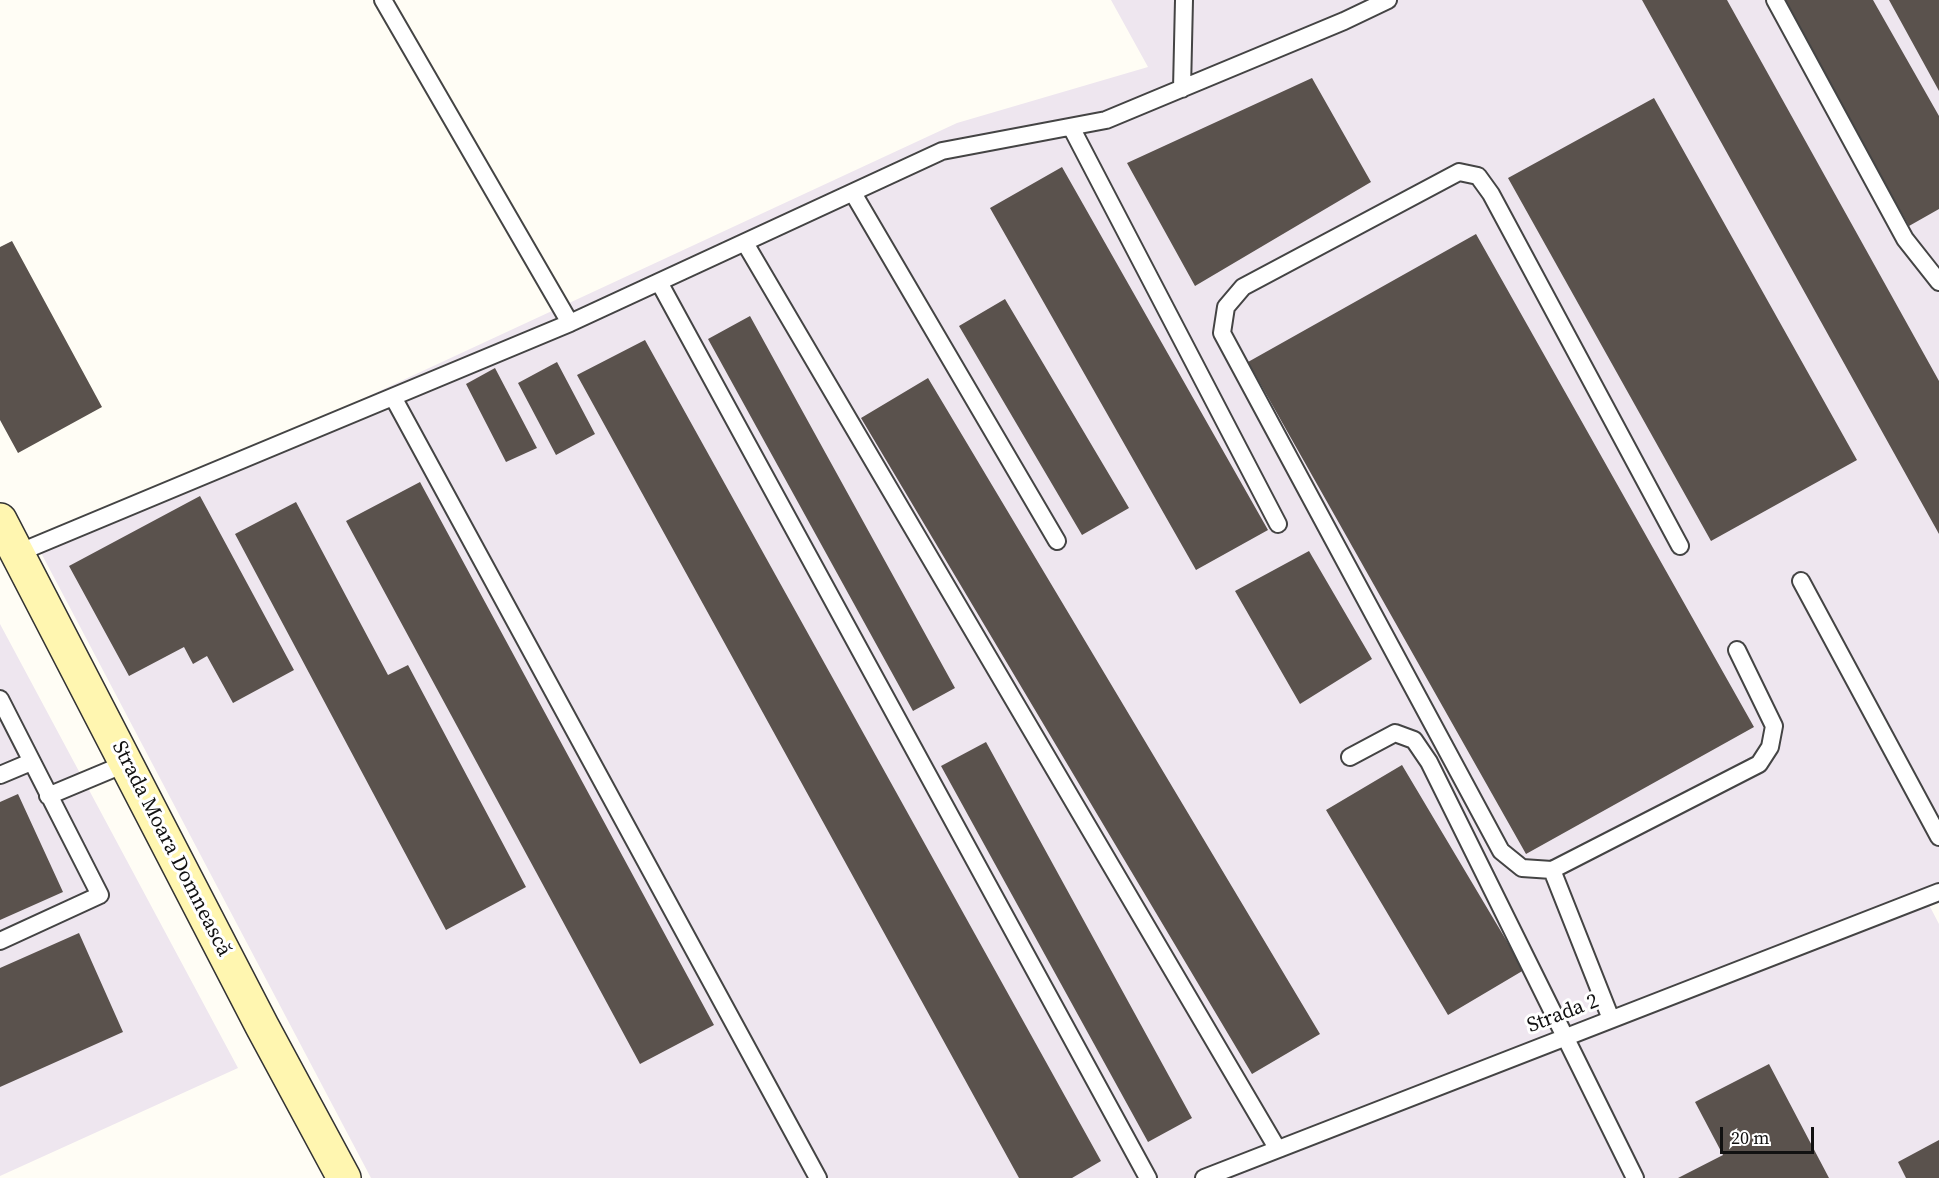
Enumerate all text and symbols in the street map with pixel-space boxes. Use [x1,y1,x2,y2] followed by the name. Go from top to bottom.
[106,737,236,961] street label: Strada Moara Domnească
[1524,989,1602,1039] street label: Strada 2
[1723,1115,1818,1153] scale bar
[1731,1125,1769,1150] text: 20 m

